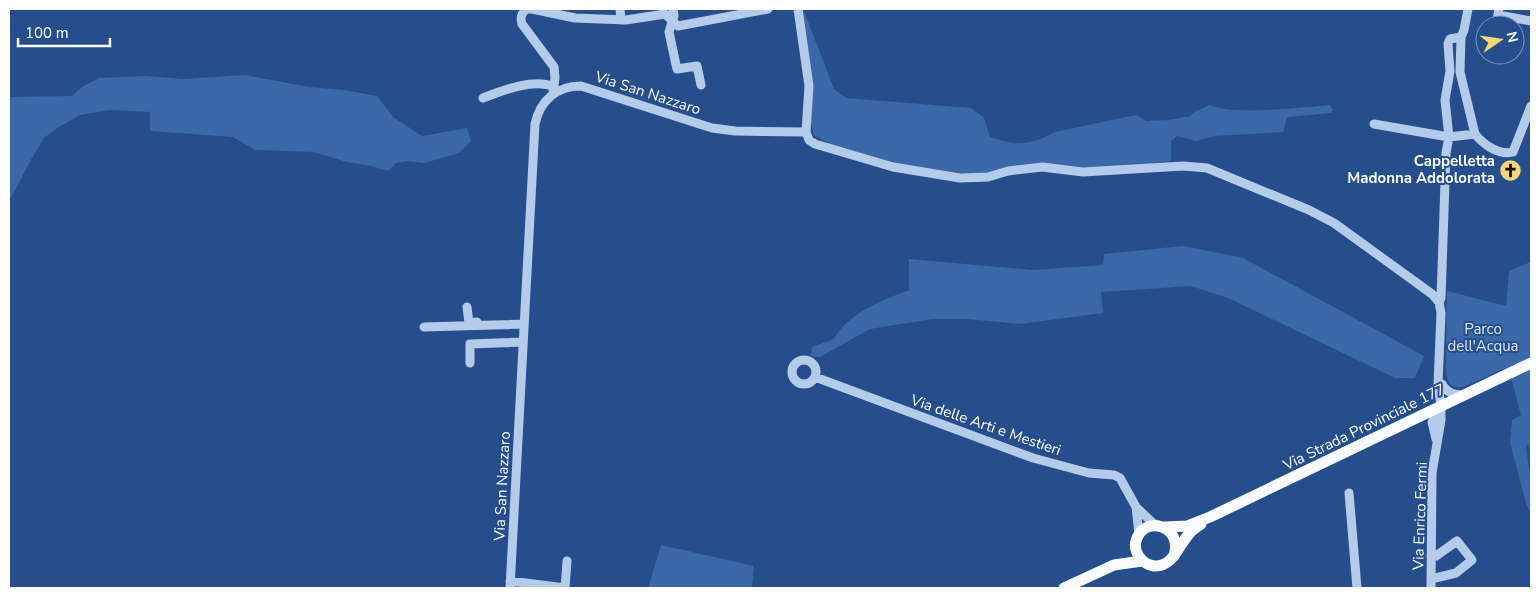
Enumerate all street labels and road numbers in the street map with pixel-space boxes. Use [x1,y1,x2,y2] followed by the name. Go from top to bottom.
[592,66,703,119] street label: Via San Nazzaro
[1279,379,1448,475] street label: Via Strada Provinciale 177
[907,390,1064,460] street label: Via delle Arti e Mestieri
[489,431,515,542] street label: Via San Nazzaro
[1408,462,1432,571] street label: Via Enrico Fermi

